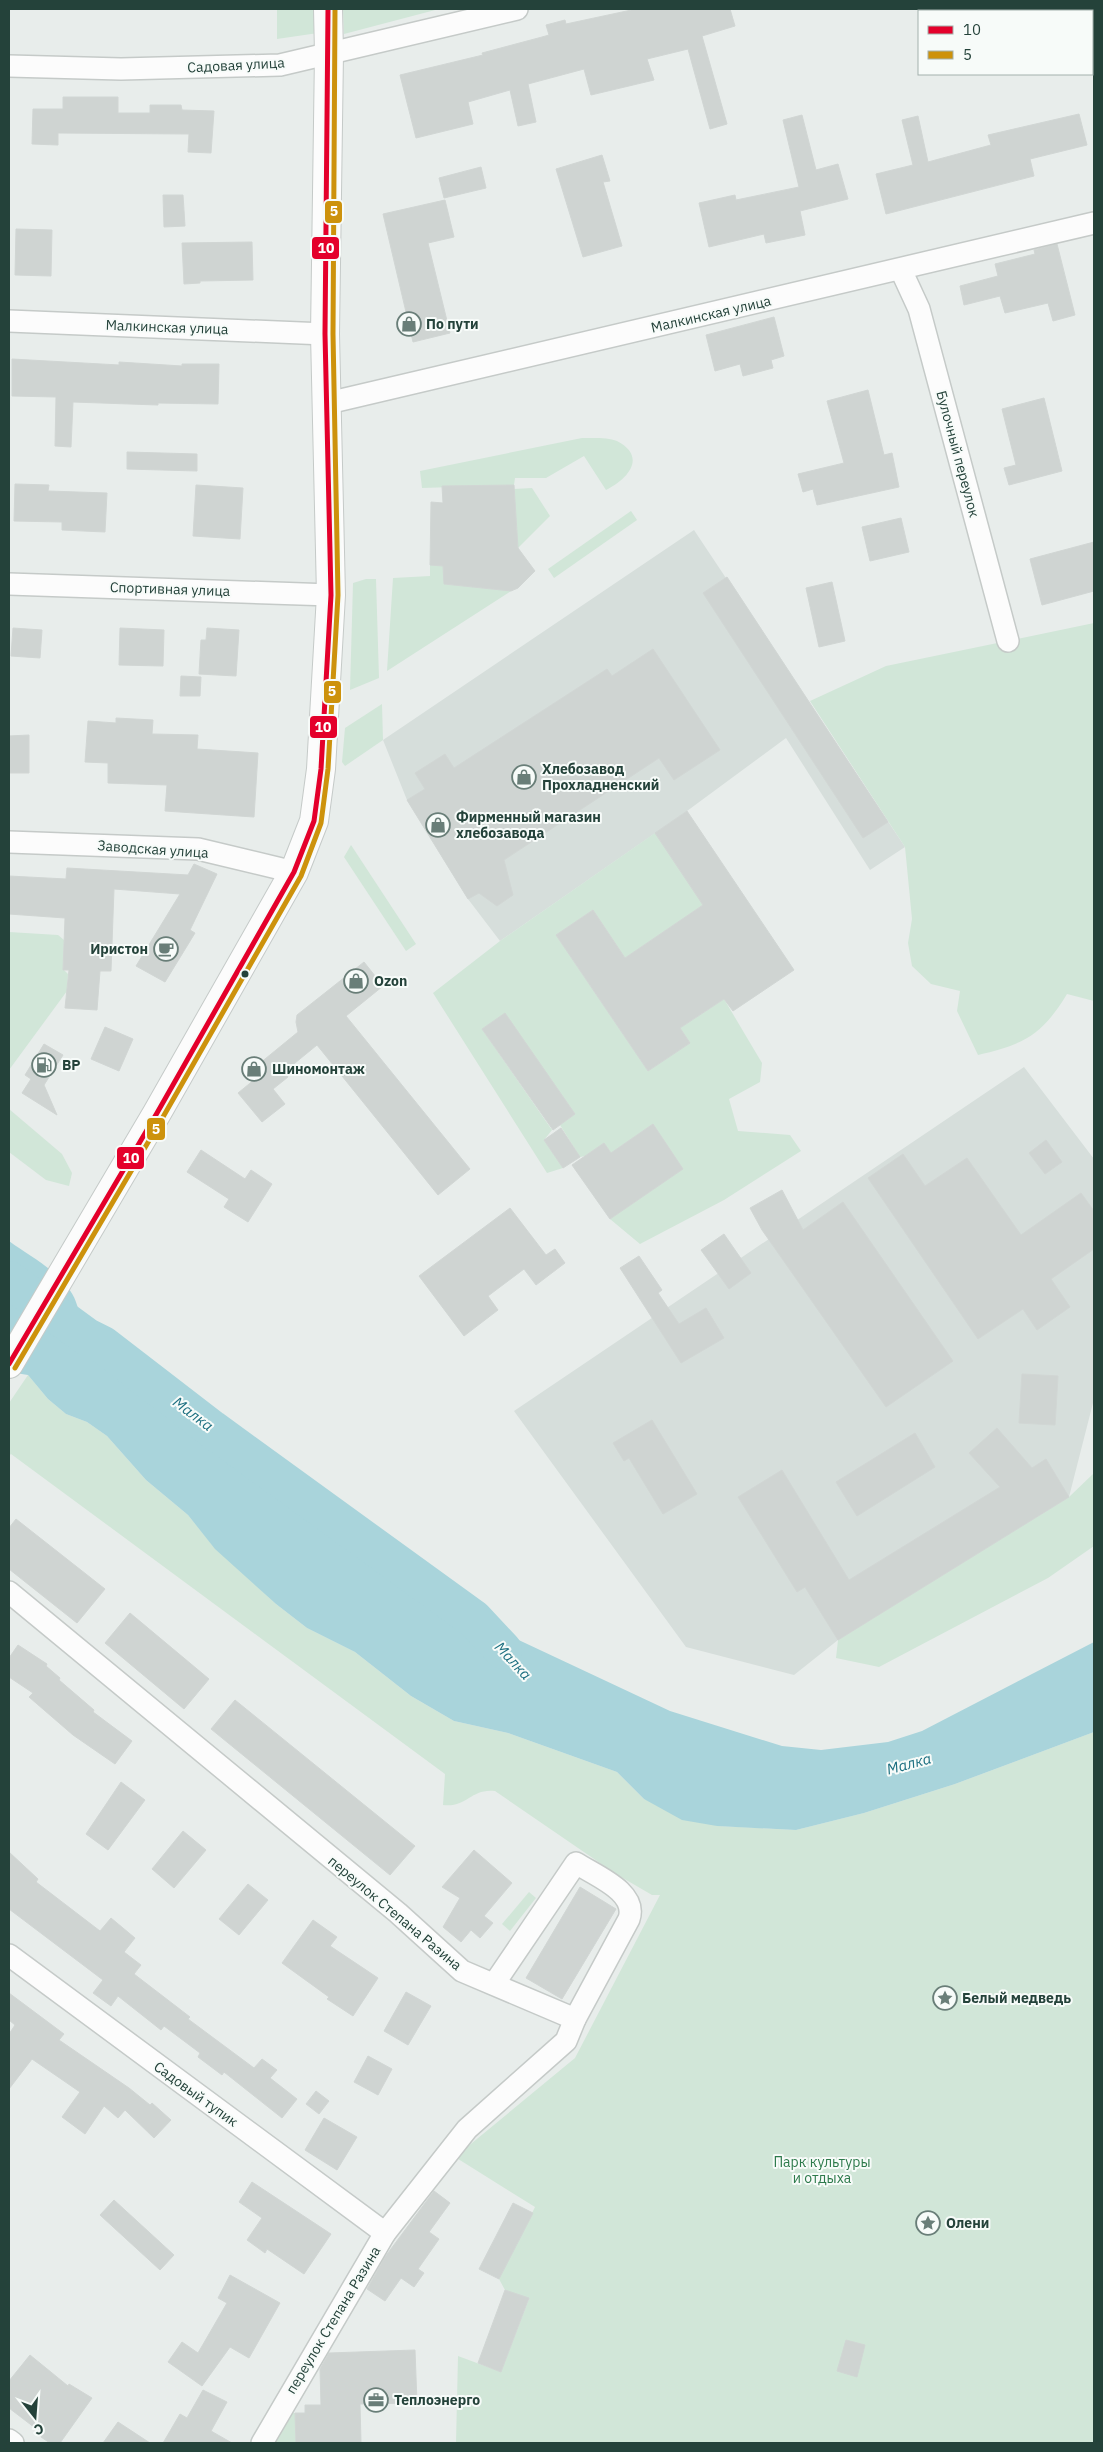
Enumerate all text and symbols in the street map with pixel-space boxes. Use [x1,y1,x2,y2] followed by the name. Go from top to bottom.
[918,10,1093,75] legend
[963,20,981,39] text: 10
[963,45,972,64] text: 5
[187,53,286,77] street label: Садовая улица
[324,200,343,224] line badge: 5
[330,202,338,220] text: 5
[311,236,340,260] line badge: 10
[318,239,334,257] text: 10
[649,291,773,337] street label: Малкинская улица
[396,311,422,337] shop icon: По пути
[426,315,479,333] place label: По пути
[105,316,229,338] street label: Малкинская улица
[932,389,984,520] street label: Булочный переулок
[109,578,231,600] street label: Спортивная улица
[323,680,342,704] line badge: 5
[328,682,336,700] text: 5
[309,715,338,739] line badge: 10
[315,718,331,736] text: 10
[542,760,659,794] place label: Хлебозавод Прохладненский
[511,764,537,790] shop icon: Хлебозавод Прохладненский
[456,808,601,842] place label: Фирменный магазин хлебозавода
[425,812,451,838] shop icon: Фирменный магазин хлебозавода
[97,836,210,862] street label: Заводская улица
[153,936,179,962] cafe icon: Иристон
[90,940,148,958] place label: Иристон
[343,968,369,994] shop icon: Ozon
[240,969,250,979] unlabelled marker
[374,972,407,990] place label: Ozon
[31,1052,57,1078] fuel station icon: BP
[62,1056,81,1074] place label: BP
[241,1056,267,1082] shop icon: Шиномонтаж
[272,1060,365,1078] place label: Шиномонтаж
[146,1117,166,1141] line badge: 5
[152,1120,160,1138] text: 5
[116,1146,145,1170] line badge: 10
[123,1149,139,1167] text: 10
[169,1392,217,1435] water label: Малка
[491,1638,536,1684] water label: Малка
[884,1748,934,1779] water label: Малка
[324,1852,466,1975] street label: переулок Степана Разина
[932,1985,958,2011] place icon: Белый медведь
[962,1989,1071,2007] place label: Белый медведь
[150,2057,242,2131] street label: Садовый тупик
[773,2153,871,2187] park label: Парк культуры и отдыха
[915,2210,941,2236] place icon: Олени
[946,2214,989,2232] place label: Олени
[282,2242,385,2397] street label: переулок Степана Разина
[363,2387,389,2413] office icon: Теплоэнерго
[394,2391,480,2409] place label: Теплоэнерго
[10,2392,60,2442] north arrow
[32,2419,46,2439] text: С

